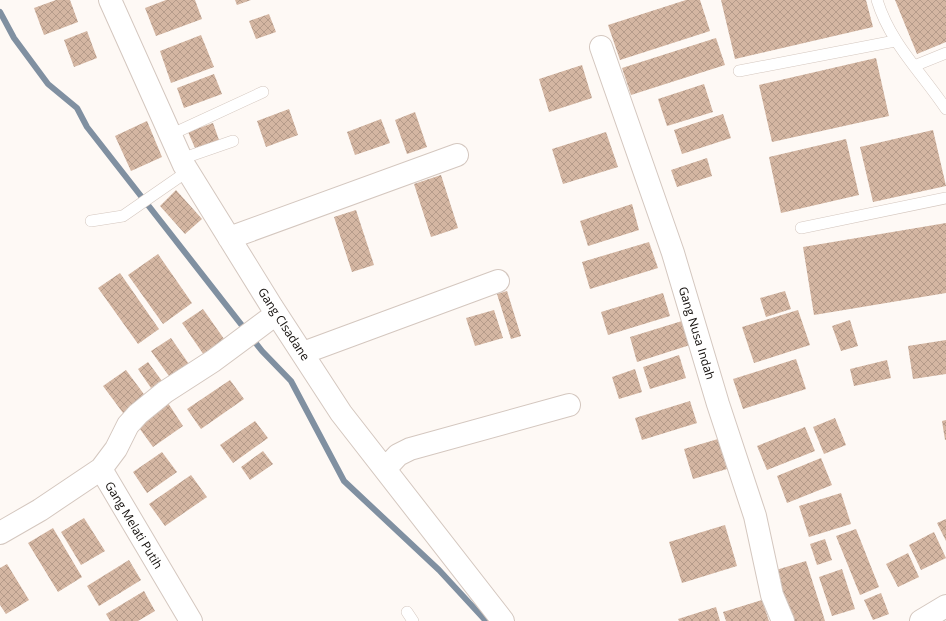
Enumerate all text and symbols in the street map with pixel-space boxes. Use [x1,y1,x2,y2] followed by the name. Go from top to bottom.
[254,284,314,364] street label: Gang CIsadane
[675,284,719,382] street label: Gang Nusa Indah
[101,478,167,572] street label: Gang Melati Putih

